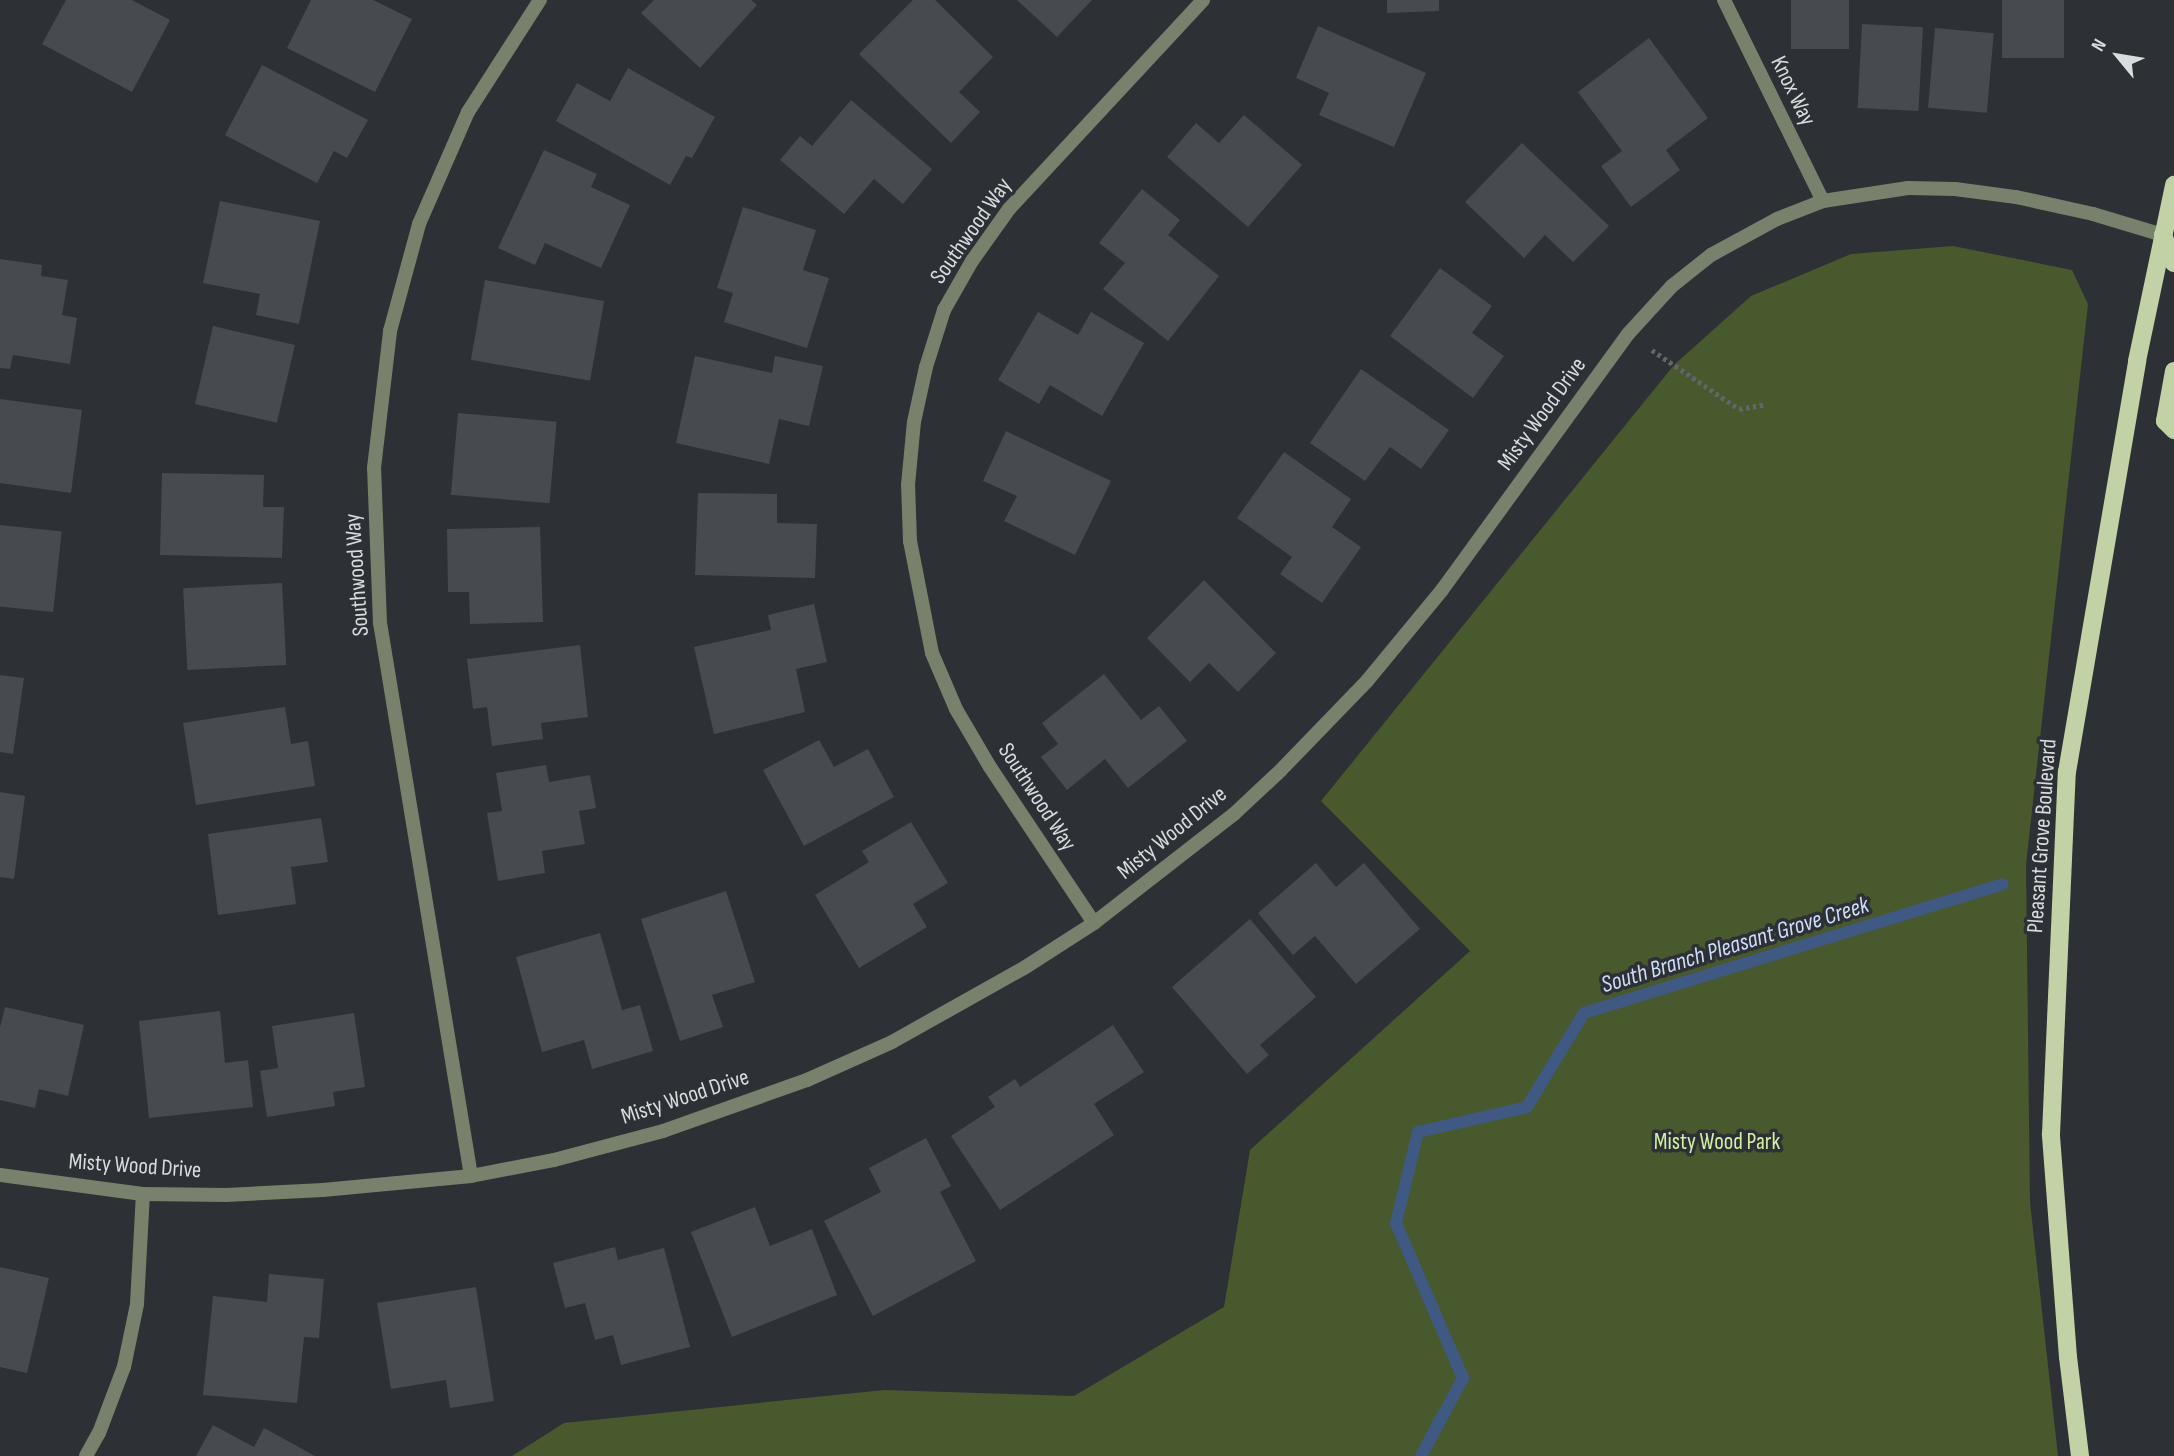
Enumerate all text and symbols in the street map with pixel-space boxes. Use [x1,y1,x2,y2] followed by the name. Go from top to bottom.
[2083,21,2153,91] north arrow
[2087,35,2112,55] text: N
[1764,52,1822,130] street label: Knox Way
[924,173,1018,289] street label: Southwood Way
[1492,352,1592,476] street label: Misty Wood Drive
[339,513,375,637] street label: Southwood Way
[992,738,1082,856] street label: Southwood Way
[2021,738,2063,934] street label: Pleasant Grove Boulevard
[1112,780,1232,886] street label: Misty Wood Drive
[1598,891,1872,999] water label: South Branch Pleasant Grove Creek
[618,1063,752,1131] street label: Misty Wood Drive
[1654,1128,1780,1156] park label: Misty Wood Park
[68,1148,202,1184] street label: Misty Wood Drive

